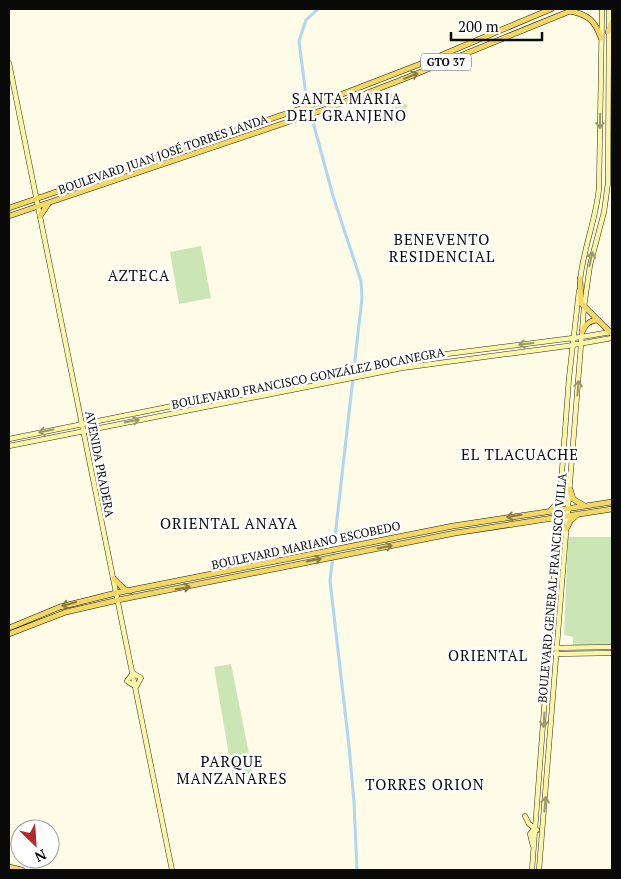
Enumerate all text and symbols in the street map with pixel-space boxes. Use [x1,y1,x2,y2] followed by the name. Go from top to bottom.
[451,10,542,42] scale bar
[458,16,499,36] text: 200 m
[421,54,471,70] road number: GTO 37
[403,71,418,81] one-way arrow
[287,88,407,125] district label: SANTA MARIA DEL GRANJENO
[56,111,271,197] street label: BOULEVARD JUAN JOSÉ TORRES LANDA
[595,112,605,129] one-way arrow
[389,229,495,266] district label: BENEVENTO RESIDENCIAL
[587,251,596,267] one-way arrow
[108,265,170,285] district label: AZTECA
[518,339,534,349] one-way arrow
[170,344,446,412] street label: BOULEVARD FRANCISCO GONZÁLEZ BOCANEGRA
[573,380,582,396] one-way arrow
[82,409,118,519] street label: AVENIDA PRADERA
[123,416,139,426] one-way arrow
[38,427,54,437] one-way arrow
[461,444,579,464] district label: EL TLACUACHE
[534,472,570,704] street label: BOULEVARD GENERAL FRANCISCO VILLA
[507,512,523,522] one-way arrow
[160,513,298,533] district label: ORIENTAL ANAYA
[210,518,402,572] street label: BOULEVARD MARIANO ESCOBEDO
[376,541,392,551] one-way arrow
[306,555,322,565] one-way arrow
[174,582,190,592] one-way arrow
[61,600,77,610] one-way arrow
[448,645,528,665] district label: ORIENTAL
[540,712,549,728] one-way arrow
[177,751,287,788] district label: PARQUE MANZANARES
[365,774,485,794] district label: TORRES ORION
[540,797,549,813] one-way arrow
[10,819,60,869] north arrow
[32,845,50,867] text: N

